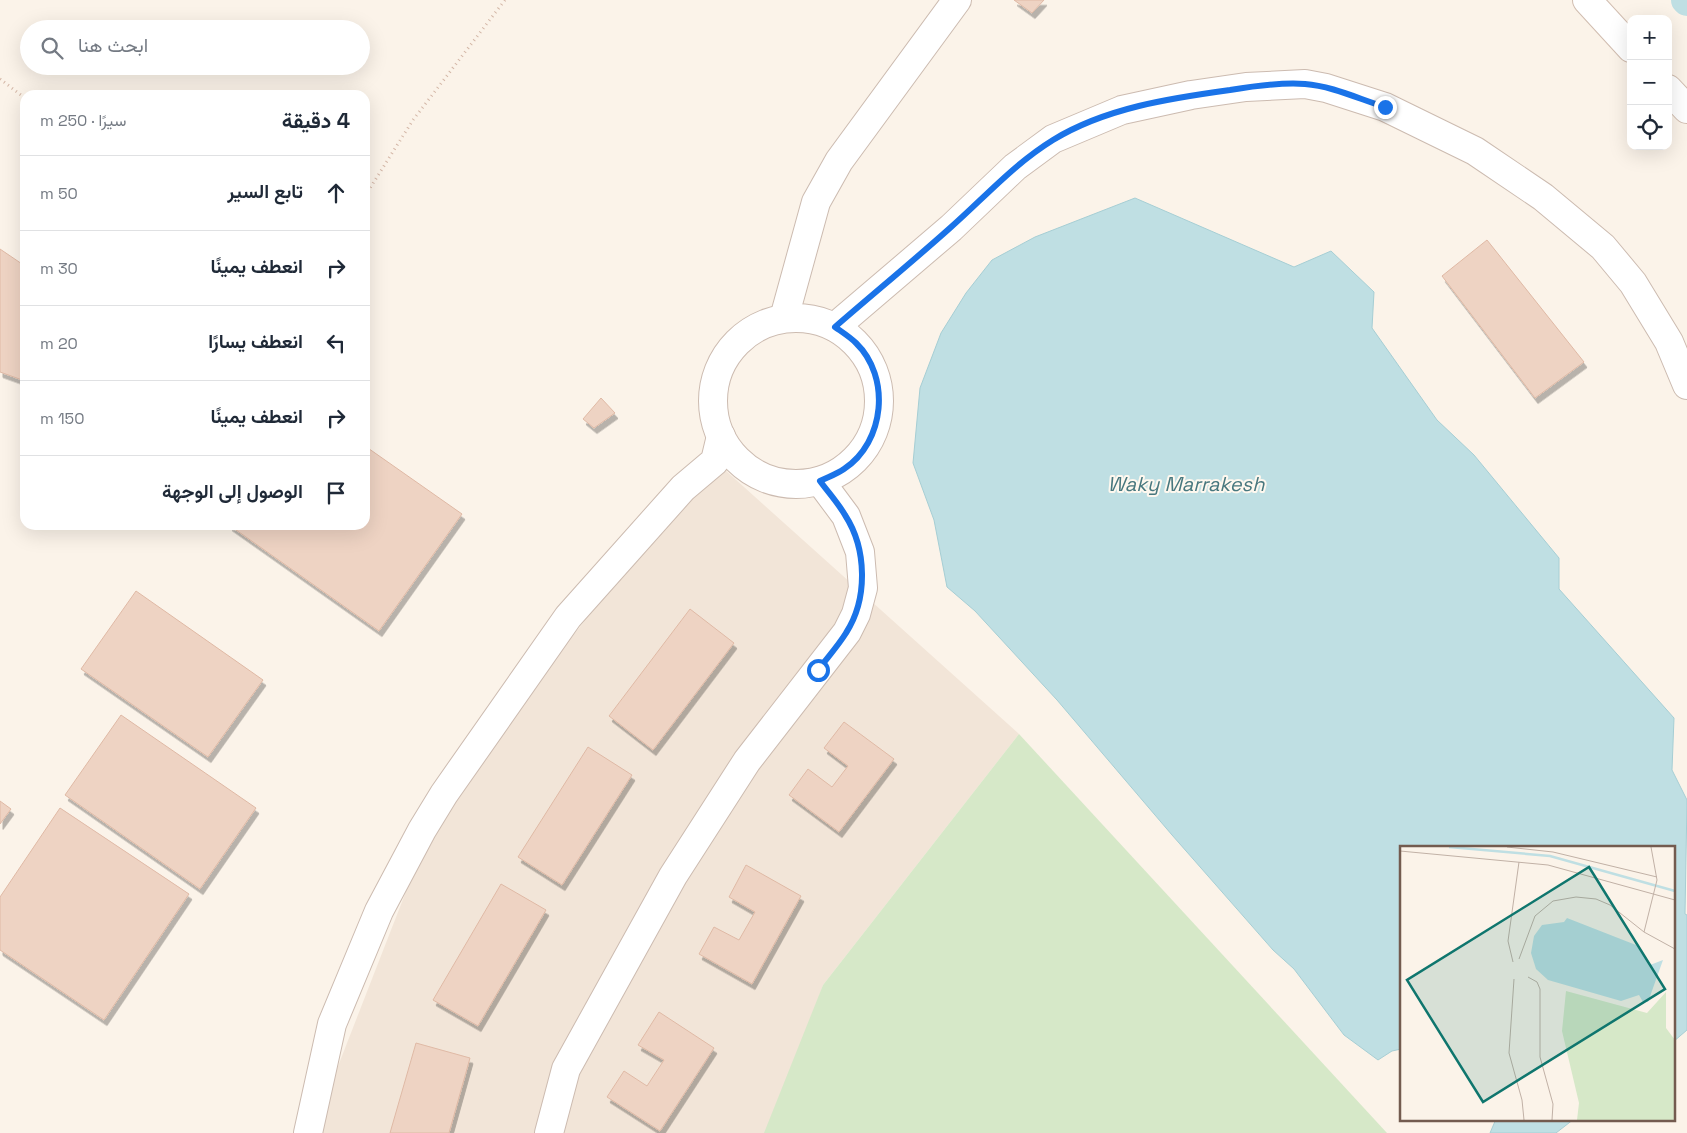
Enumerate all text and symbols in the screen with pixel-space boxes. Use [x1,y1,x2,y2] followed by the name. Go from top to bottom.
[1627,15,1672,150] map controls
[1627,15,1672,60] button: +
[20,20,370,75] search box
[78,33,148,58] text: ابحث هنا
[38,34,66,62] icon: search
[1627,60,1672,105] button: −
[1374,96,1397,119] route end
[1627,105,1672,150] button: locate
[282,107,350,134] text: 4 دقيقة
[40,110,126,131] text: سيرًا · 250 m
[227,179,303,204] text: تابع السير
[322,179,350,207] icon: ahead
[40,183,78,204] text: 50 m
[211,254,303,279] text: انعطف يمينًا
[322,254,350,282] icon: right
[40,258,78,279] text: 30 m
[208,329,303,354] text: انعطف يسارًا
[322,329,350,357] icon: left
[40,333,78,354] text: 20 m
[211,404,303,429] text: انعطف يمينًا
[322,404,350,432] icon: right
[40,408,84,429] text: 150 m
[1108,471,1265,497] water label: Waky Marrakesh
[162,479,303,504] text: الوصول إلى الوجهة
[322,479,350,507] icon: arrive
[807,659,830,682] route start
[1400,846,1674,1120] inset map

